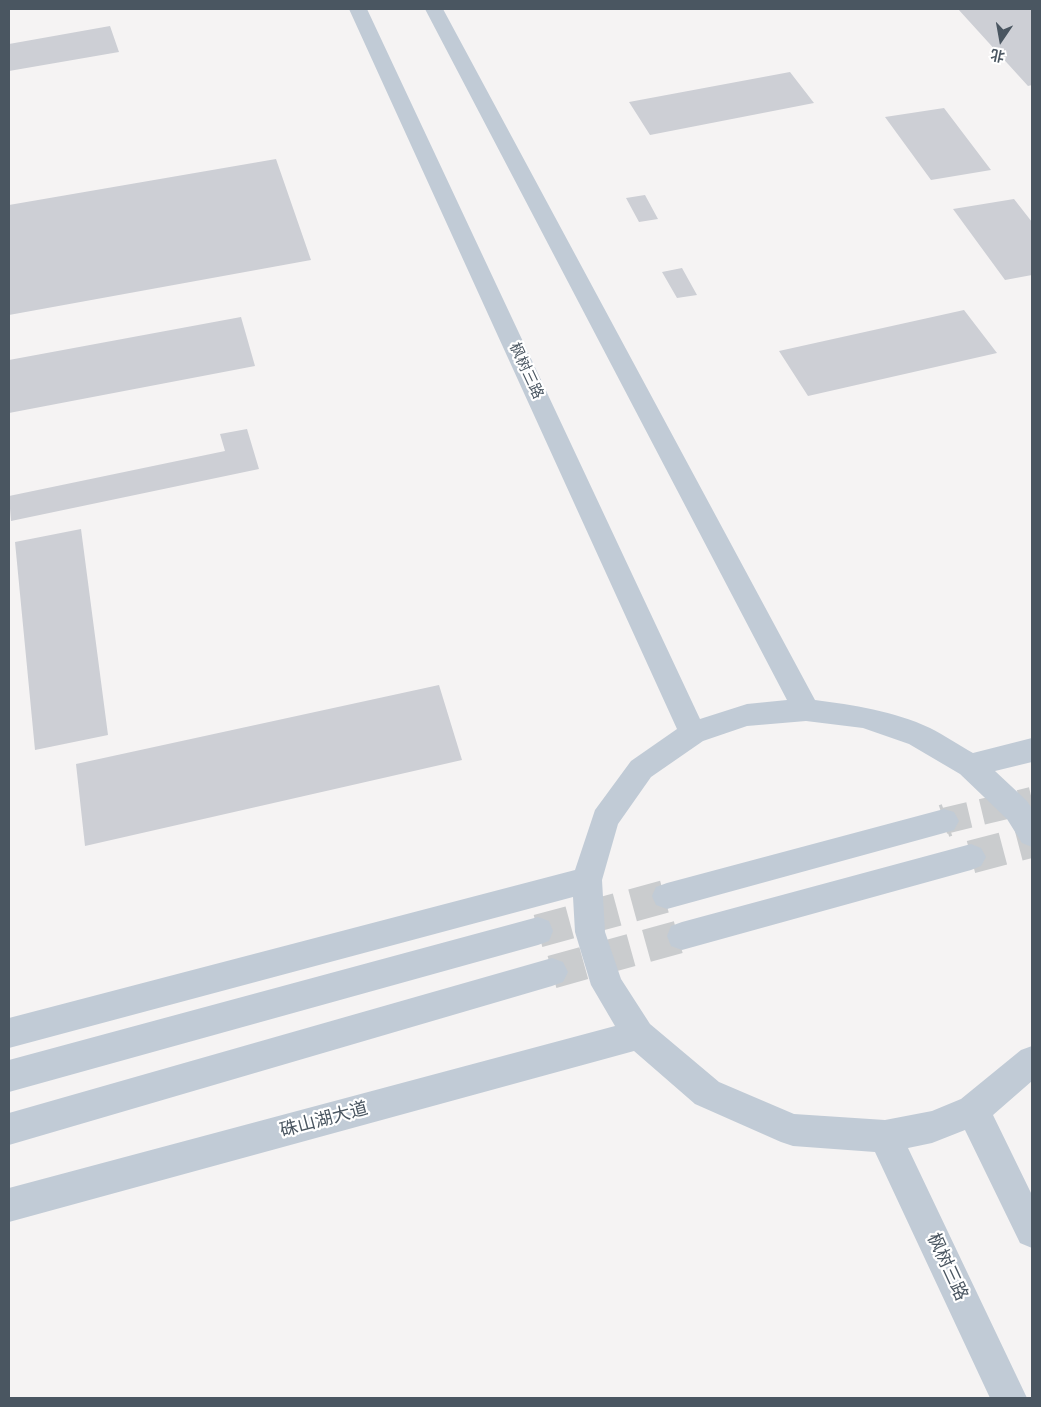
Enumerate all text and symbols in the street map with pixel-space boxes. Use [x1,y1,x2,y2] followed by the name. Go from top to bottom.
[976,15,1026,65] north arrow
[989,45,1006,65] text: 北
[505,340,547,402] street label: 枫树三路
[278,1098,370,1142] street label: 硃山湖大道
[922,1230,972,1304] street label: 枫树三路

